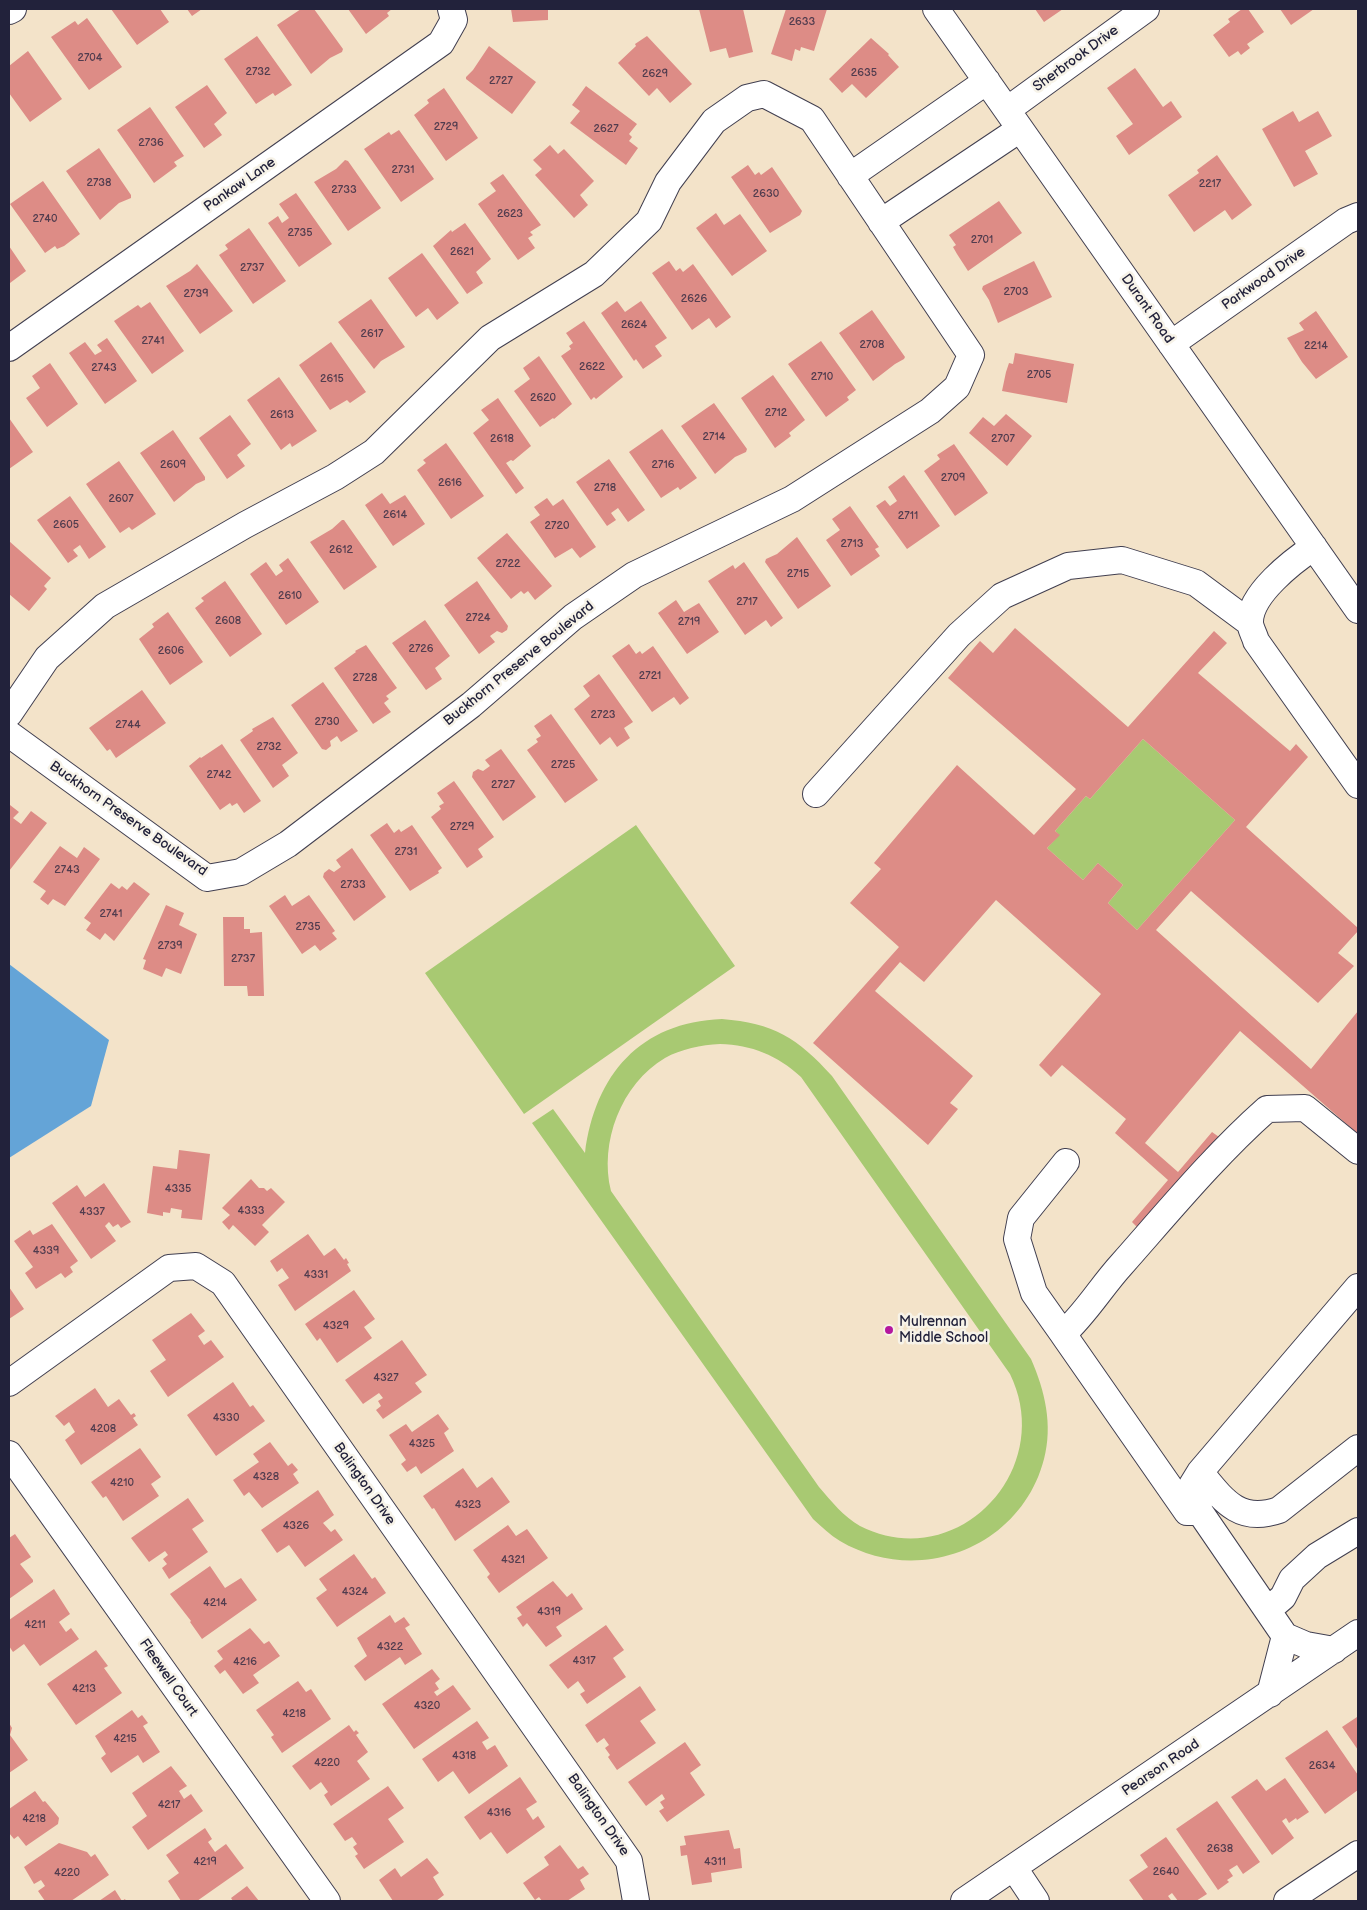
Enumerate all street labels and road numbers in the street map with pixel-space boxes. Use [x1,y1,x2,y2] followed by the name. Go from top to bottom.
[1030,22,1122,96] street label: Sherbrook Drive
[201,154,279,216] street label: Pankaw Lane
[1219,244,1309,314] street label: Parkwood Drive
[1117,271,1177,347] street label: Durant Road
[440,598,598,730] street label: Buckhorn Preserve Boulevard
[46,758,210,880] street label: Buckhorn Preserve Boulevard
[329,1440,399,1528] street label: Balington Drive
[135,1636,201,1720] street label: Fleewell Court
[1119,1736,1203,1800] street label: Pearson Road
[563,1771,633,1859] street label: Balington Drive

